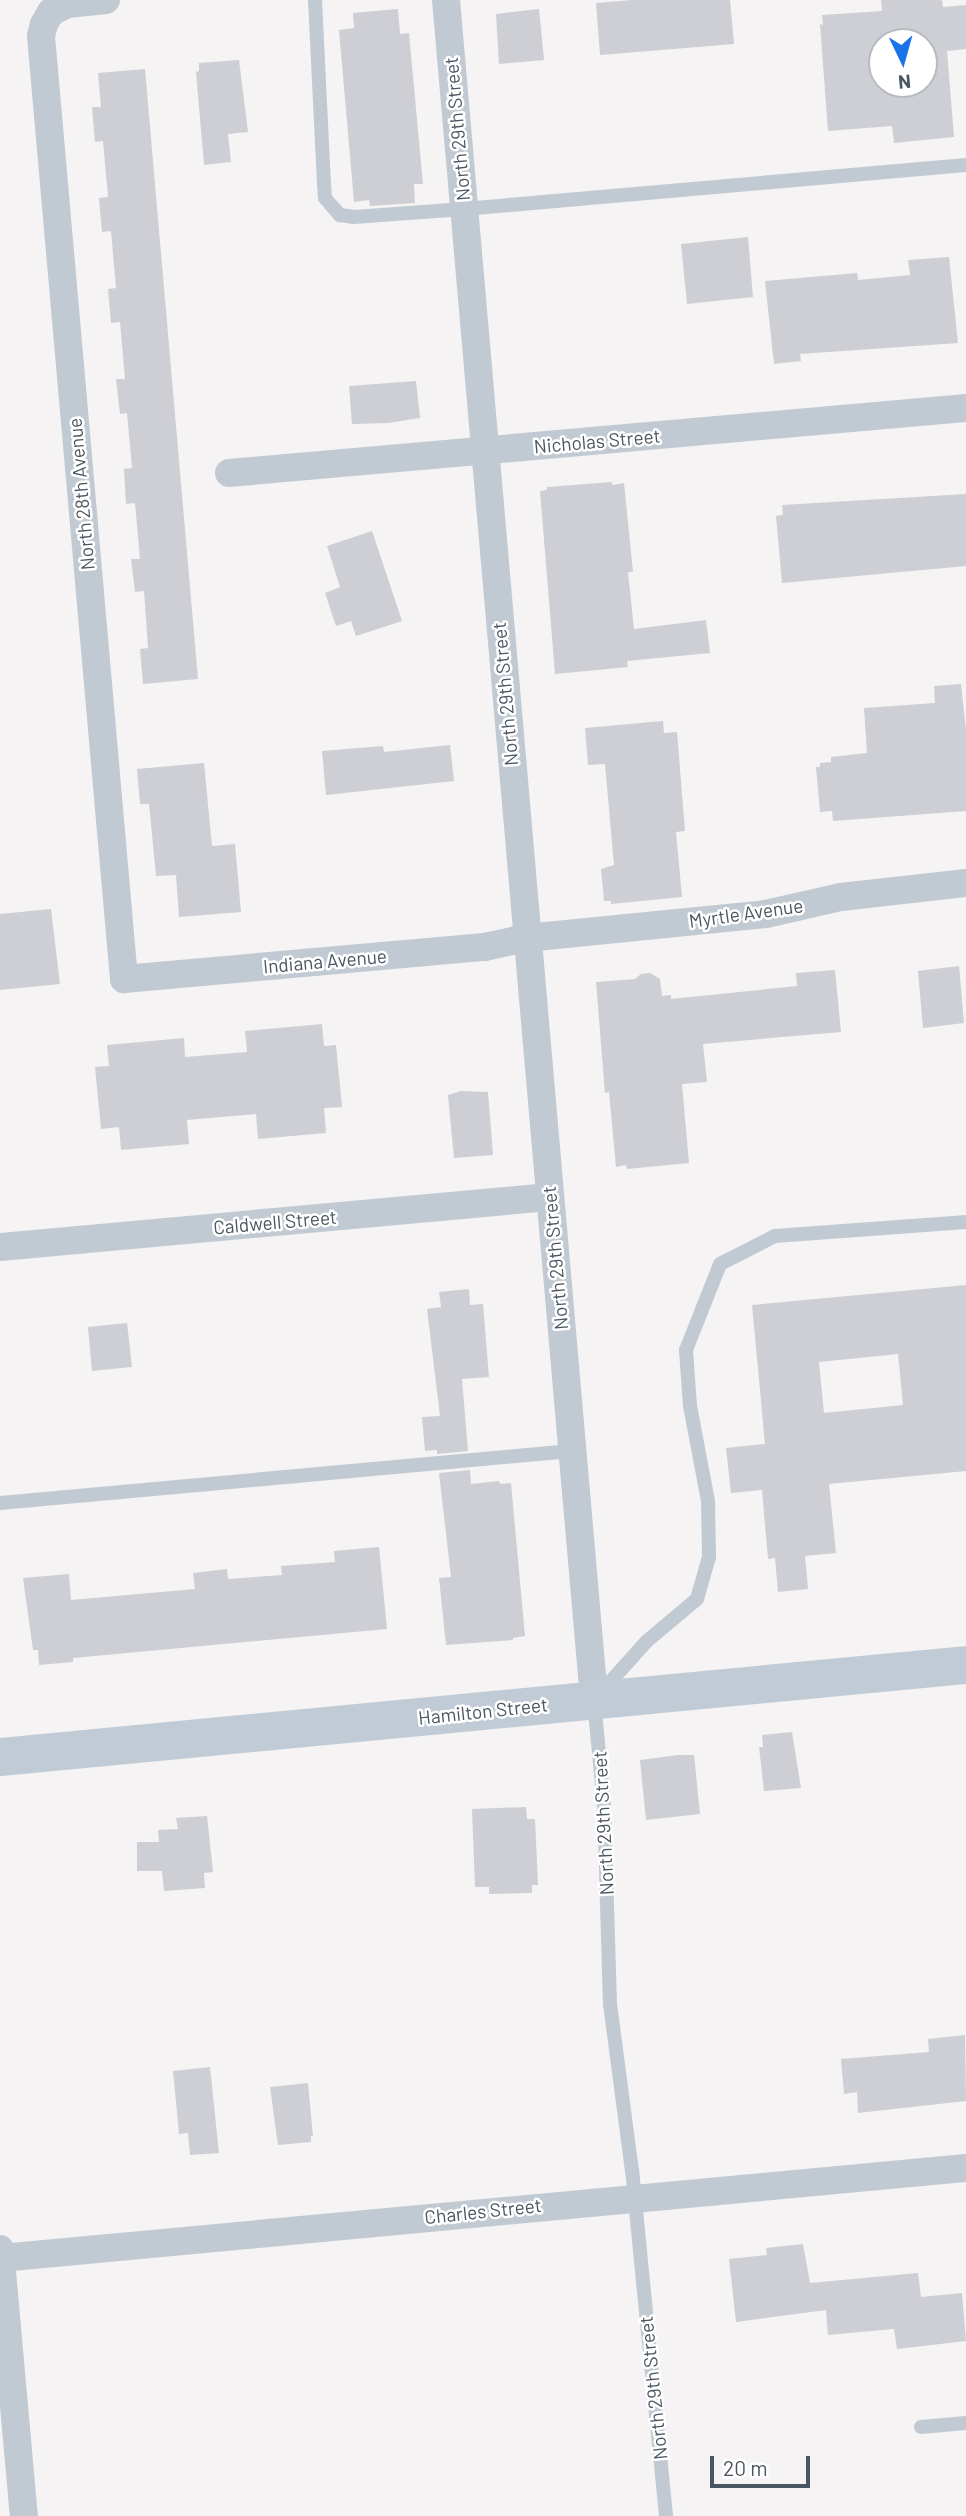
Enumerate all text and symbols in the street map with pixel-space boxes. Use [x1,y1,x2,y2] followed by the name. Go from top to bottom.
[868,28,938,98] north arrow
[439,56,475,202] street label: North 29th Street
[897,70,912,94] text: N
[63,417,99,571] street label: North 28th Avenue
[533,424,661,458] street label: Nicholas Street
[487,621,523,767] street label: North 29th Street
[687,894,805,932] street label: Myrtle Avenue
[262,944,388,978] street label: Indiana Avenue
[537,1185,573,1331] street label: North 29th Street
[212,1205,338,1239] street label: Caldwell Street
[417,1693,549,1729] street label: Hamilton Street
[588,1750,618,1896] street label: North 29th Street
[423,2194,543,2228] street label: Charles Street
[634,2315,672,2461] street label: North 29th Street
[714,2442,814,2486] scale bar
[723,2455,768,2480] text: 20 m

